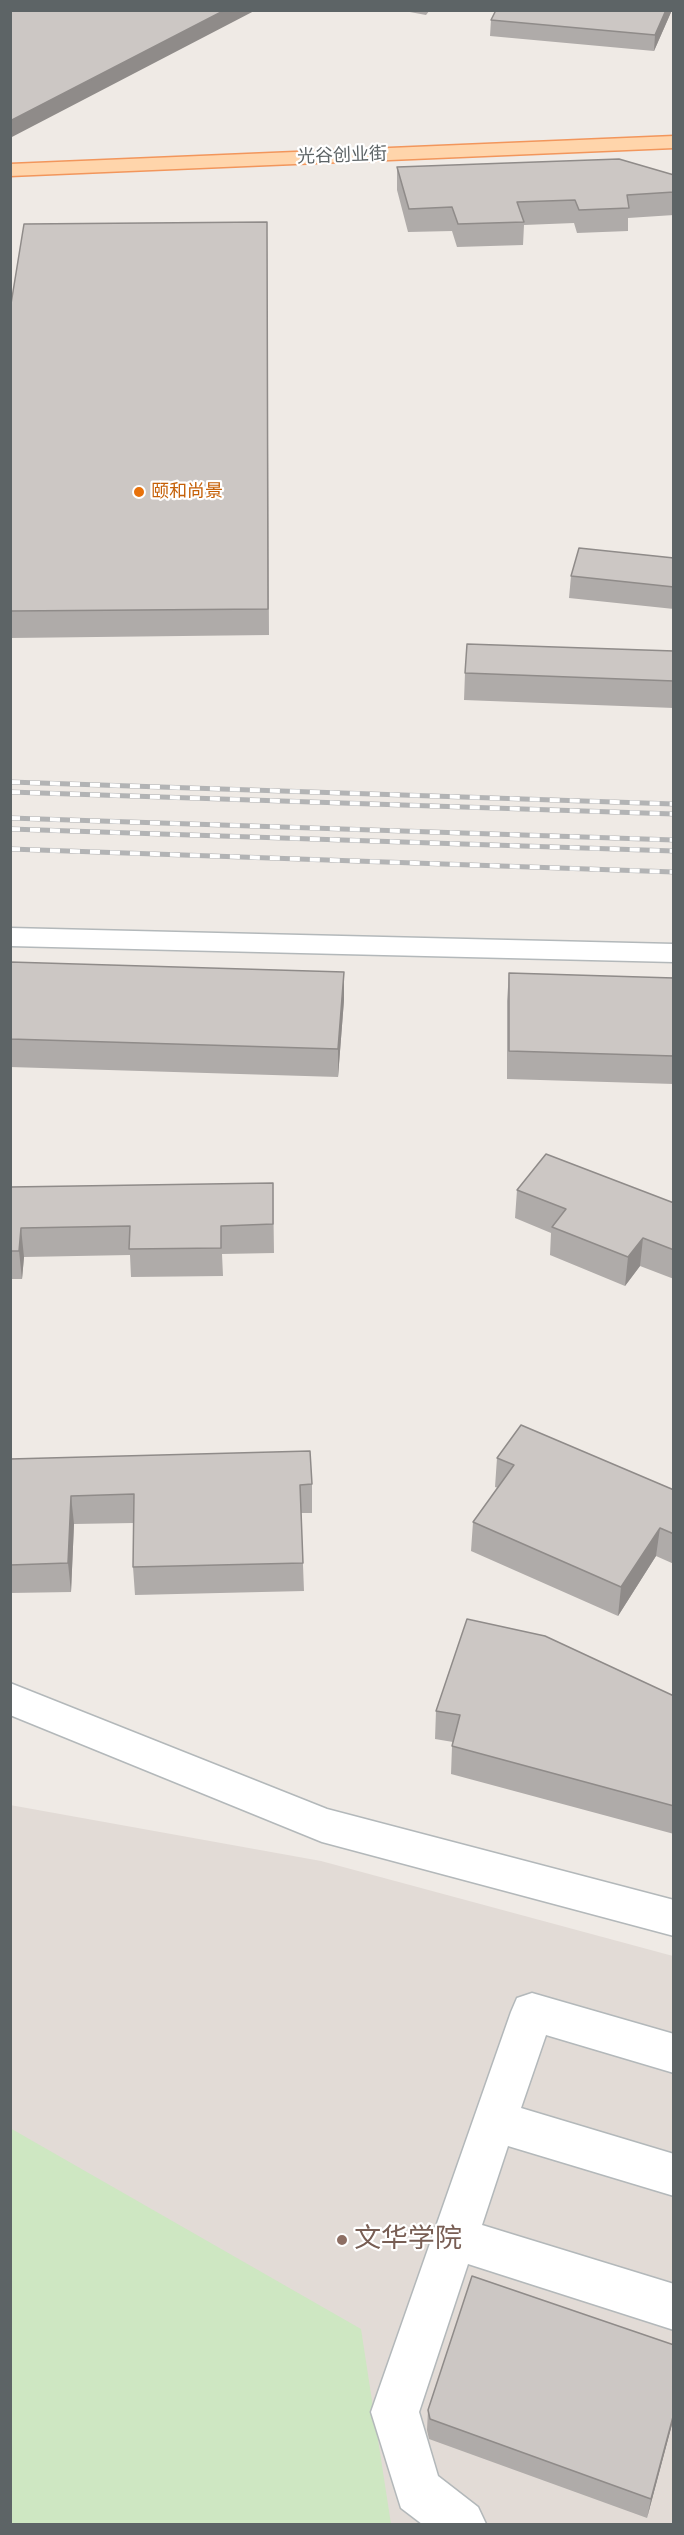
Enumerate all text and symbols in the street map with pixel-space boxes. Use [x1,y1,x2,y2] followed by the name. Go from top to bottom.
[297,144,387,168] street label: 光谷创业街
[151,481,223,503] place label: 颐和尚景
[132,485,146,499] marker: 颐和尚景
[354,2224,462,2256] place label: 文华学院
[335,2233,349,2247] marker: 文华学院

